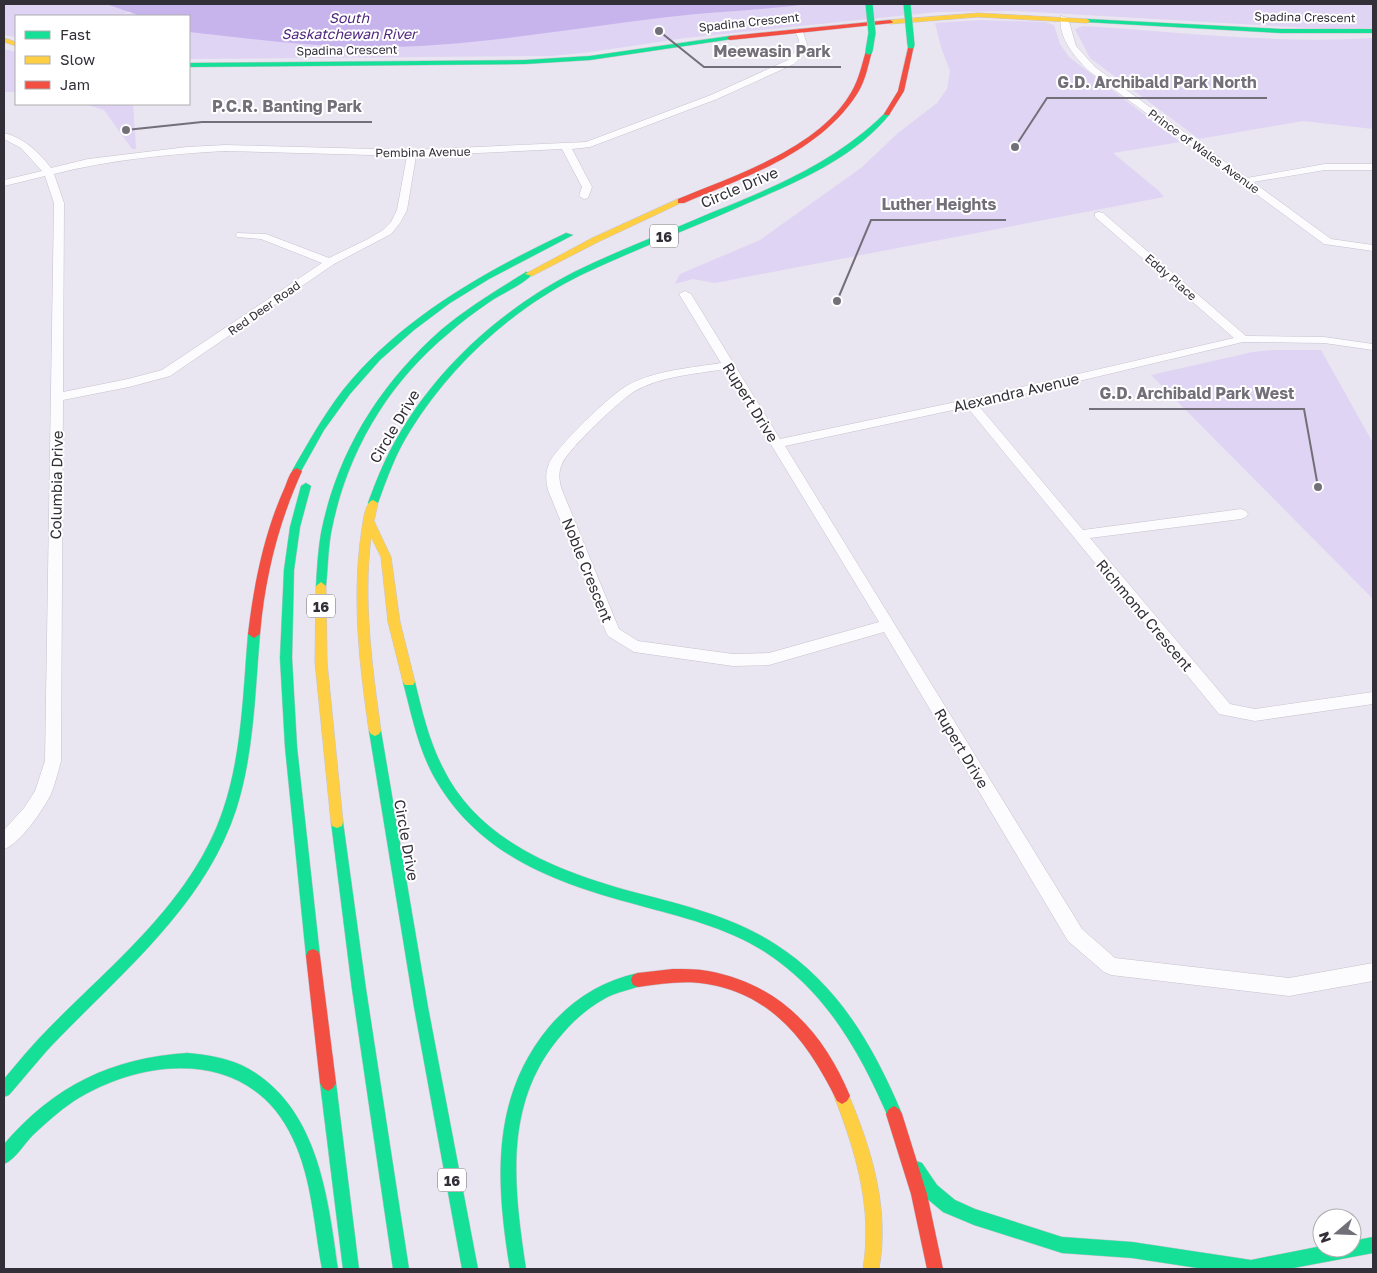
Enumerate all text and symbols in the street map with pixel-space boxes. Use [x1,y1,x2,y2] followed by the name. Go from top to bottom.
[281,9,419,42] water label: South Saskatchewan River
[698,9,800,35] street label: Spadina Crescent
[1254,9,1356,25] street label: Spadina Crescent
[15,15,190,105] legend
[60,25,91,43] text: Fast
[704,36,841,67] callout: Meewasin Park
[713,41,831,61] text: Meewasin Park
[296,42,398,58] street label: Spadina Crescent
[60,50,95,68] text: Slow
[1047,67,1267,98] callout: G.D. Archibald Park North
[1057,72,1257,92] text: G.D. Archibald Park North
[60,75,90,93] text: Jam
[202,91,372,122] callout: P.C.R. Banting Park
[212,96,363,116] text: P.C.R. Banting Park
[1145,105,1263,197] street label: Prince of Wales Avenue
[375,144,471,160] street label: Pembina Avenue
[698,163,781,211] street label: Circle Drive
[871,189,1006,220] callout: Luther Heights
[881,194,997,214] text: Luther Heights
[650,225,678,248] road number: 16
[1142,250,1200,304] street label: Eddy Place
[225,278,303,338] street label: Red Deer Road
[720,359,783,445] street label: Rupert Drive
[951,369,1081,415] street label: Alexandra Avenue
[1089,378,1304,409] callout: G.D. Archibald Park West
[1100,383,1294,403] text: G.D. Archibald Park West
[365,386,423,466] street label: Circle Drive
[46,430,66,540] street label: Columbia Drive
[559,515,617,625] street label: Noble Crescent
[1093,555,1197,675] street label: Richmond Crescent
[307,594,335,618] road number: 16
[931,705,993,791] street label: Rupert Drive
[391,798,423,882] street label: Circle Drive
[438,1168,466,1192] road number: 16
[1312,1208,1362,1258] north arrow
[1314,1230,1334,1245] text: N

